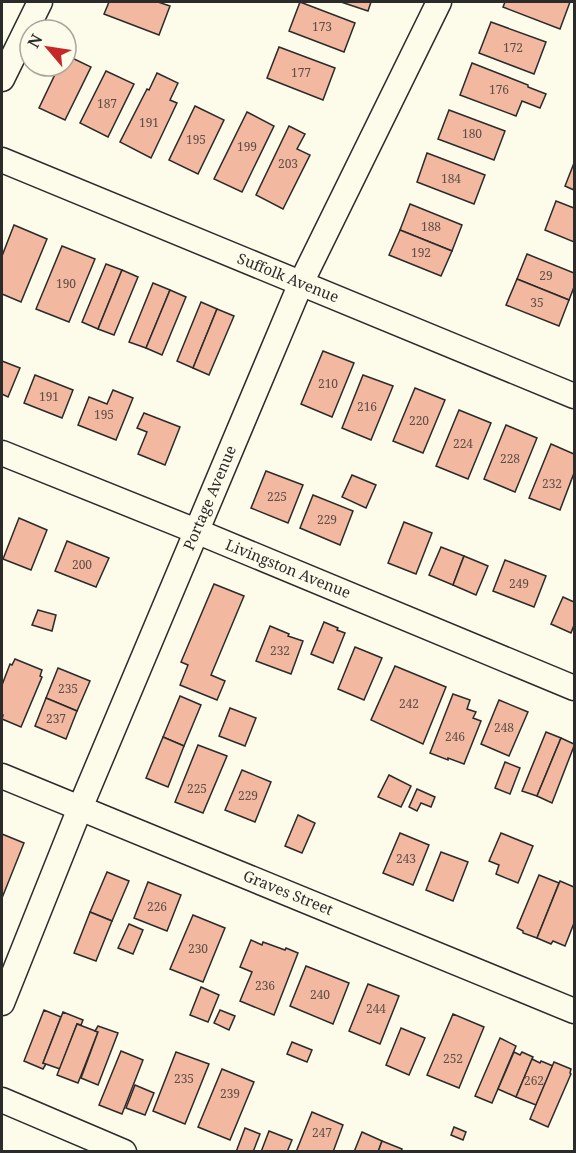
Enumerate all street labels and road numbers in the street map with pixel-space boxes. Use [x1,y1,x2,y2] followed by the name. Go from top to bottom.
[235,248,342,307] street label: Suffolk Avenue
[178,442,240,553] street label: Portage Avenue
[223,534,354,602] street label: Livingston Avenue
[241,865,336,919] street label: Graves Street

